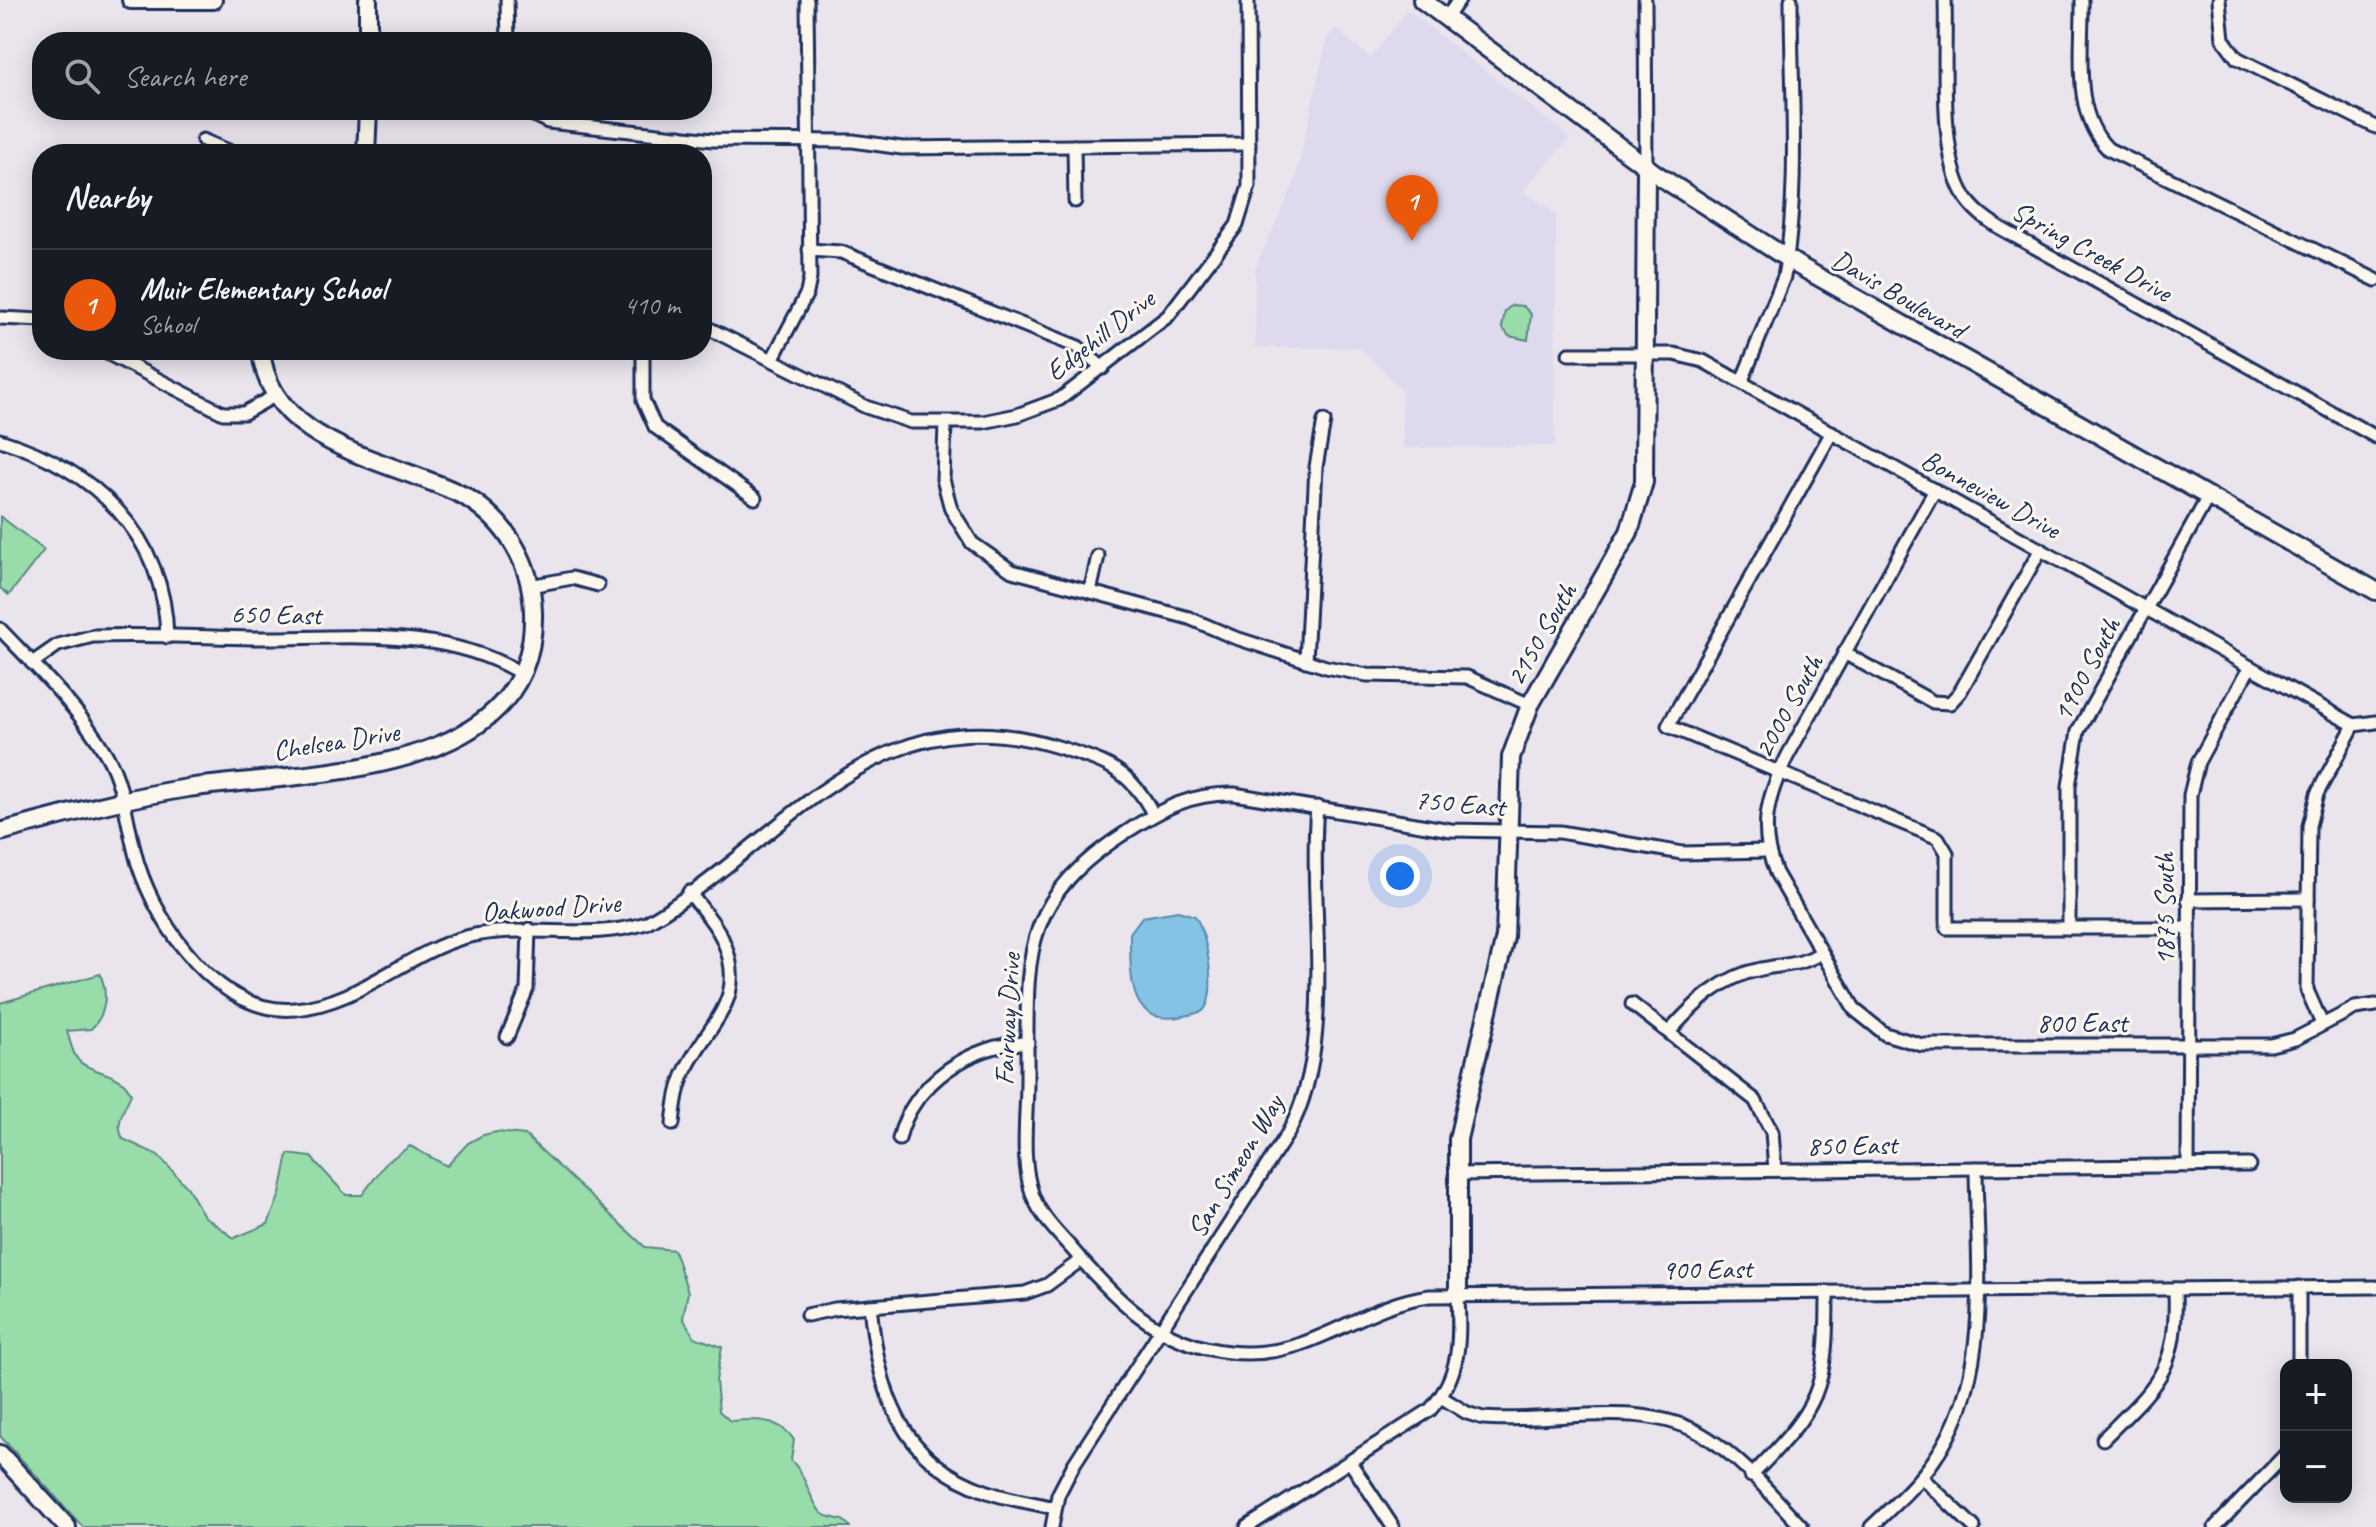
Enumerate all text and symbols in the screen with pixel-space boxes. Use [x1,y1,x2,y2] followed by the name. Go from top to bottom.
[32,32,712,120] search box
[60,54,104,98] icon: search
[124,57,246,95] text: Search here
[64,175,150,218] text: Nearby
[1386,175,1438,241] pin: 1
[2006,193,2180,310] street label: Spring Creek Drive
[1826,242,1976,348] street label: Davis Boulevard
[140,270,386,308] text: Muir Elementary School
[1038,280,1163,388] street label: Edgehill Drive
[84,289,96,322] text: 1
[624,289,680,322] text: 410 m
[140,308,196,341] text: School
[1915,441,2068,547] street label: Bonneview Drive
[1498,575,1585,692] street label: 2150 South
[230,596,324,632] street label: 650 East
[2044,610,2129,727] street label: 1900 South
[1745,647,1831,764] street label: 2000 South
[270,713,403,768] street label: Chelsea Drive
[1413,782,1509,825] street label: 750 East
[2147,851,2182,965] street label: 1875 South
[1380,856,1420,896] your location
[481,885,623,929] street label: Oakwood Drive
[986,950,1028,1086] street label: Fairway Drive
[2037,1005,2130,1040] street label: 800 East
[1179,1086,1293,1244] street label: San Simeon Way
[1806,1127,1900,1163] street label: 850 East
[1661,1251,1755,1287] street label: 900 East
[2280,1359,2352,1503] map controls
[2280,1359,2352,1431] button: +
[2280,1431,2352,1503] button: −

